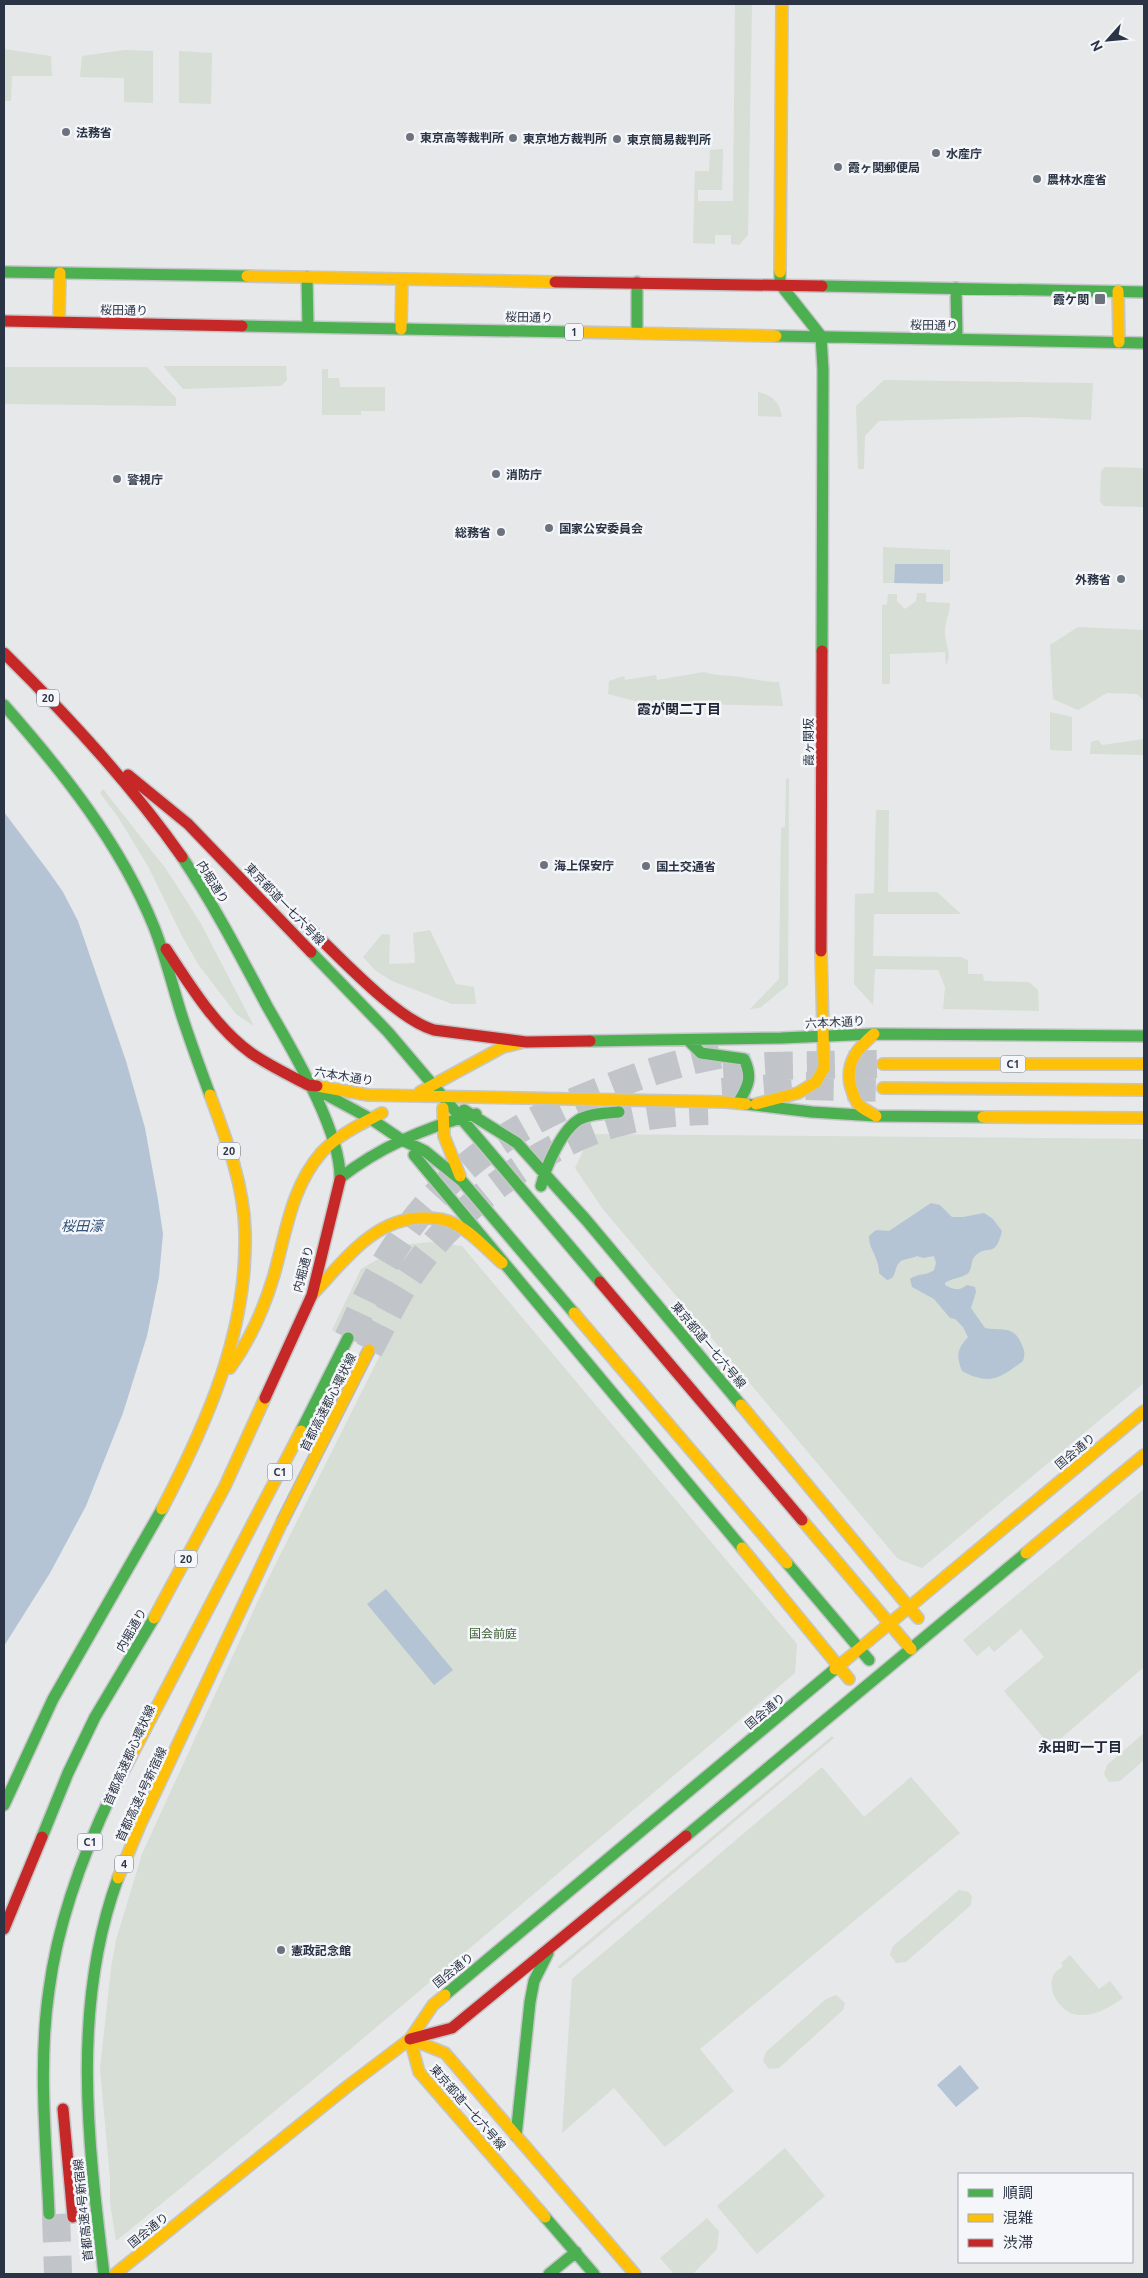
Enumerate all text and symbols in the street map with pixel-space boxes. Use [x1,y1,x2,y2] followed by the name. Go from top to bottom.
[1083,15,1133,65] north arrow
[1087,38,1106,54] text: N
[60,126,72,138] marker: 法務省
[76,126,112,139] place label: 法務省
[404,131,416,143] marker: 東京高等裁判所
[420,131,504,144] place label: 東京高等裁判所
[507,132,519,144] marker: 東京地方裁判所
[523,132,607,145] place label: 東京地方裁判所
[611,133,623,145] marker: 東京簡易裁判所
[627,133,711,146] place label: 東京簡易裁判所
[930,147,942,159] marker: 水産庁
[946,147,982,160] place label: 水産庁
[832,161,844,173] marker: 霞ヶ関郵便局
[848,161,920,174] place label: 霞ヶ関郵便局
[1031,173,1043,185] marker: 農林水産省
[1047,173,1107,186] place label: 農林水産省
[1093,292,1107,306] marker: 霞ケ関
[1053,293,1089,306] place label: 霞ケ関
[100,303,148,317] street label: 桜田通り
[505,310,553,324] street label: 桜田通り
[910,318,958,332] street label: 桜田通り
[565,324,583,341] road number: 1
[490,468,502,480] marker: 消防庁
[506,468,542,481] place label: 消防庁
[111,473,123,485] marker: 警視庁
[127,473,163,486] place label: 警視庁
[543,522,555,534] marker: 国家公安委員会
[559,522,643,535] place label: 国家公安委員会
[455,526,491,539] place label: 総務省
[495,526,507,538] marker: 総務省
[1075,573,1111,586] place label: 外務省
[1115,573,1127,585] marker: 外務省
[37,690,59,706] road number: 20
[637,701,721,717] district label: 霞が関二丁目
[802,718,815,766] street label: 霞ヶ関坂
[195,858,231,906] street label: 内堀通り
[538,859,550,871] marker: 海上保安庁
[554,859,614,872] place label: 海上保安庁
[640,860,652,872] marker: 国土交通省
[656,860,716,873] place label: 国土交通省
[243,861,327,947] street label: 東京都道一七六号線
[805,1014,865,1030] street label: 六本木通り
[1000,1056,1026,1072] road number: C1
[313,1065,375,1087] street label: 六本木通り
[218,1142,240,1160] road number: 20
[61,1218,105,1234] water label: 桜田濠
[291,1244,315,1294] street label: 内堀通り
[669,1299,749,1391] street label: 東京都道一七六号線
[298,1351,358,1453] street label: 首都高速都心環状線
[1052,1431,1098,1471] street label: 国会通り
[268,1464,292,1480] road number: C1
[175,1550,197,1568] road number: 20
[113,1606,149,1654] street label: 内堀通り
[469,1627,517,1640] park label: 国会前庭
[742,1691,788,1731] street label: 国会通り
[101,1703,157,1807] street label: 首都高速都心環状線
[1038,1739,1122,1755] district label: 永田町一丁目
[113,1745,169,1843] street label: 首都高速4号新宿線
[78,1834,102,1850] road number: C1
[115,1856,133,1872] road number: 4
[275,1944,287,1956] marker: 憲政記念館
[291,1944,351,1957] place label: 憲政記念館
[430,1950,476,1990] street label: 国会通り
[428,2062,508,2152] street label: 東京都道一七六号線
[71,2158,95,2262] street label: 首都高速4号新宿線
[958,2173,1133,2263] legend
[1003,2184,1033,2201] text: 順調
[1003,2209,1033,2226] text: 混雑
[125,2210,171,2250] street label: 国会通り
[1003,2234,1033,2251] text: 渋滞

